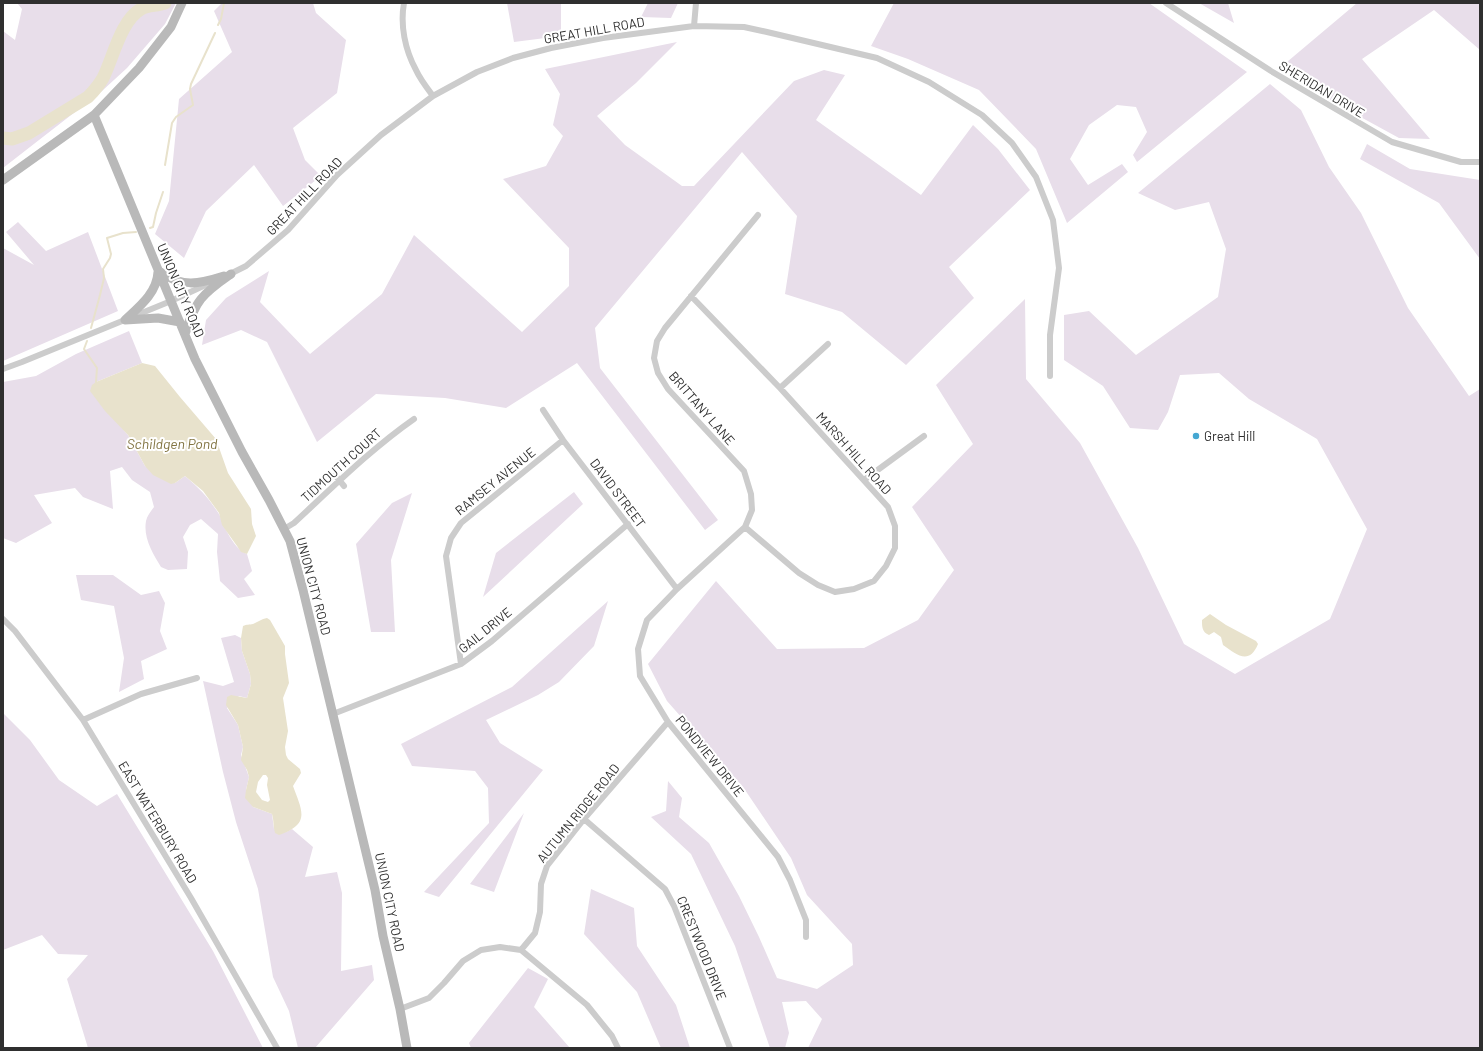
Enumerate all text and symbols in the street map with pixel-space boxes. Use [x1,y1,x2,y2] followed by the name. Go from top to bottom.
[542,13,646,47] street label: GREAT HILL ROAD
[1276,57,1368,121] street label: SHERIDAN DRIVE
[263,154,345,238] street label: GREAT HILL ROAD
[154,241,208,339] street label: UNION CITY ROAD
[666,368,738,448] street label: BRITTANY LANE
[813,409,895,497] street label: MARSH HILL ROAD
[297,425,385,505] street label: TIDMOUTH COURT
[1204,428,1255,444] place label: Great Hill
[1191,431,1201,441] marker: Great Hill
[127,435,218,452] water label: Schildgen Pond
[452,444,538,518] street label: RAMSEY AVENUE
[587,455,649,531] street label: DAVID STREET
[293,535,335,637] street label: UNION CITY ROAD
[455,604,515,656] street label: GAIL DRIVE
[672,712,748,800] street label: PONDVIEW DRIVE
[115,758,201,886] street label: EAST WATERBURY ROAD
[533,760,623,866] street label: AUTUMN RIDGE ROAD
[372,851,408,953] street label: UNION CITY ROAD
[674,894,730,1003] street label: CRESTWOOD DRIVE

